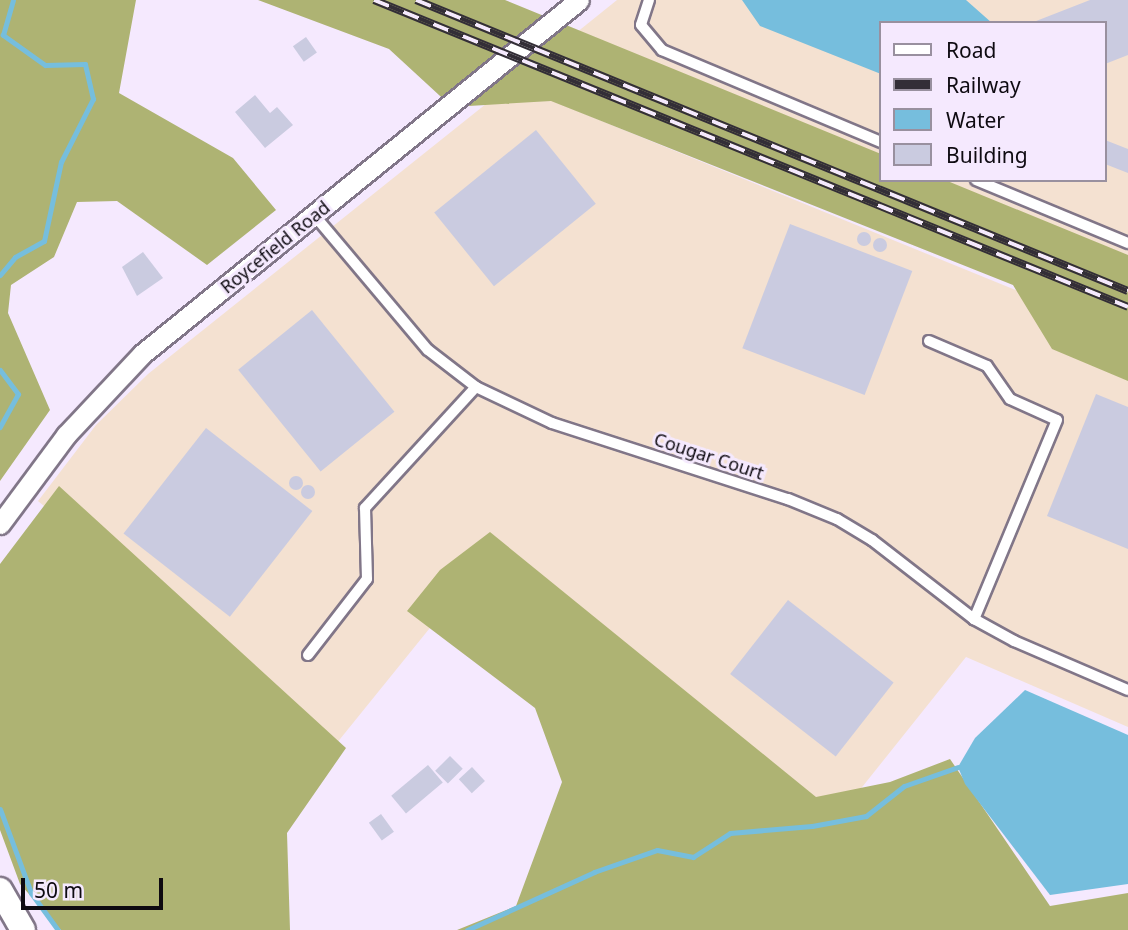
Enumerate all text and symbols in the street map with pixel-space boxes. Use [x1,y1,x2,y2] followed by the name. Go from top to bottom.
[880,21,1107,182] legend
[946,36,996,64] text: Road
[946,71,1021,99] text: Railway
[946,106,1005,134] text: Water
[946,141,1028,169] text: Building
[216,196,334,298] street label: Roycefield Road
[651,428,767,484] street label: Cougar Court
[24,864,166,908] scale bar
[34,876,83,904] text: 50 m

